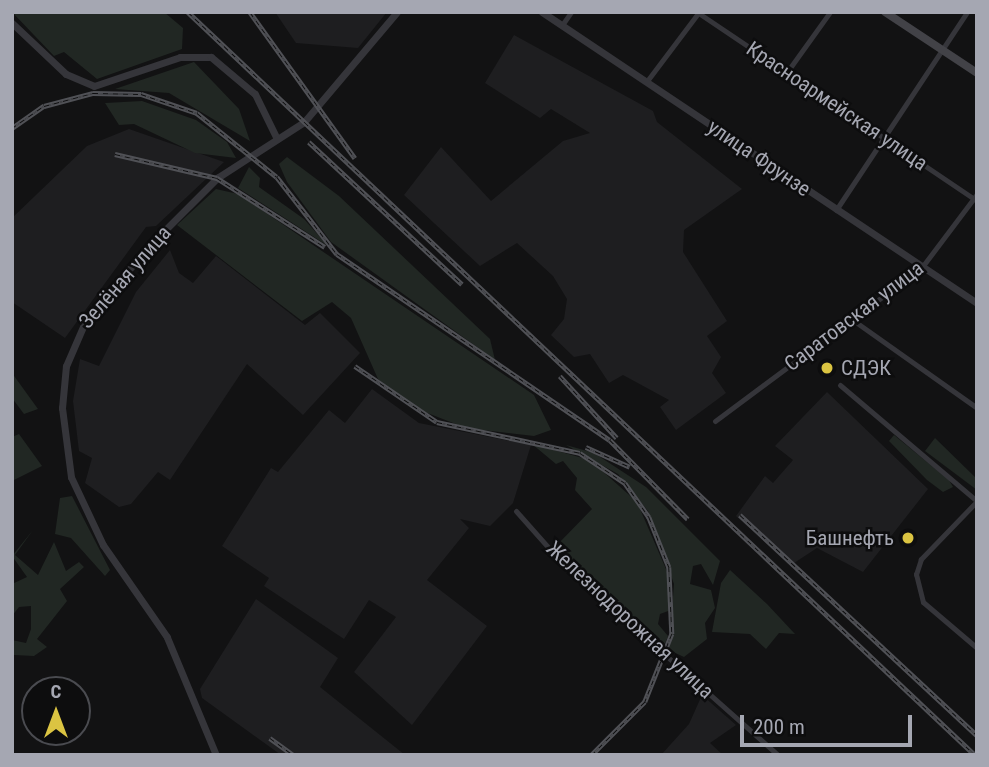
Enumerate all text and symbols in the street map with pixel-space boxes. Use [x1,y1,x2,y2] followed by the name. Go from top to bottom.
[742,36,932,176] street label: Красноармейская улица
[703,114,815,202] street label: улица Фрунзе
[74,221,176,333] street label: Зелёная улица
[780,256,928,376] street label: Саратовская улица
[841,355,891,381] place label: СДЭК
[819,360,835,376] marker: СДЭК
[806,525,894,551] place label: Башнефть
[900,530,916,546] marker: Башнефть
[541,536,719,704] street label: Железнодорожная улица
[21,676,91,746] north arrow
[51,680,61,703] text: С
[744,700,916,744] scale bar
[753,715,805,739] text: 200 m

